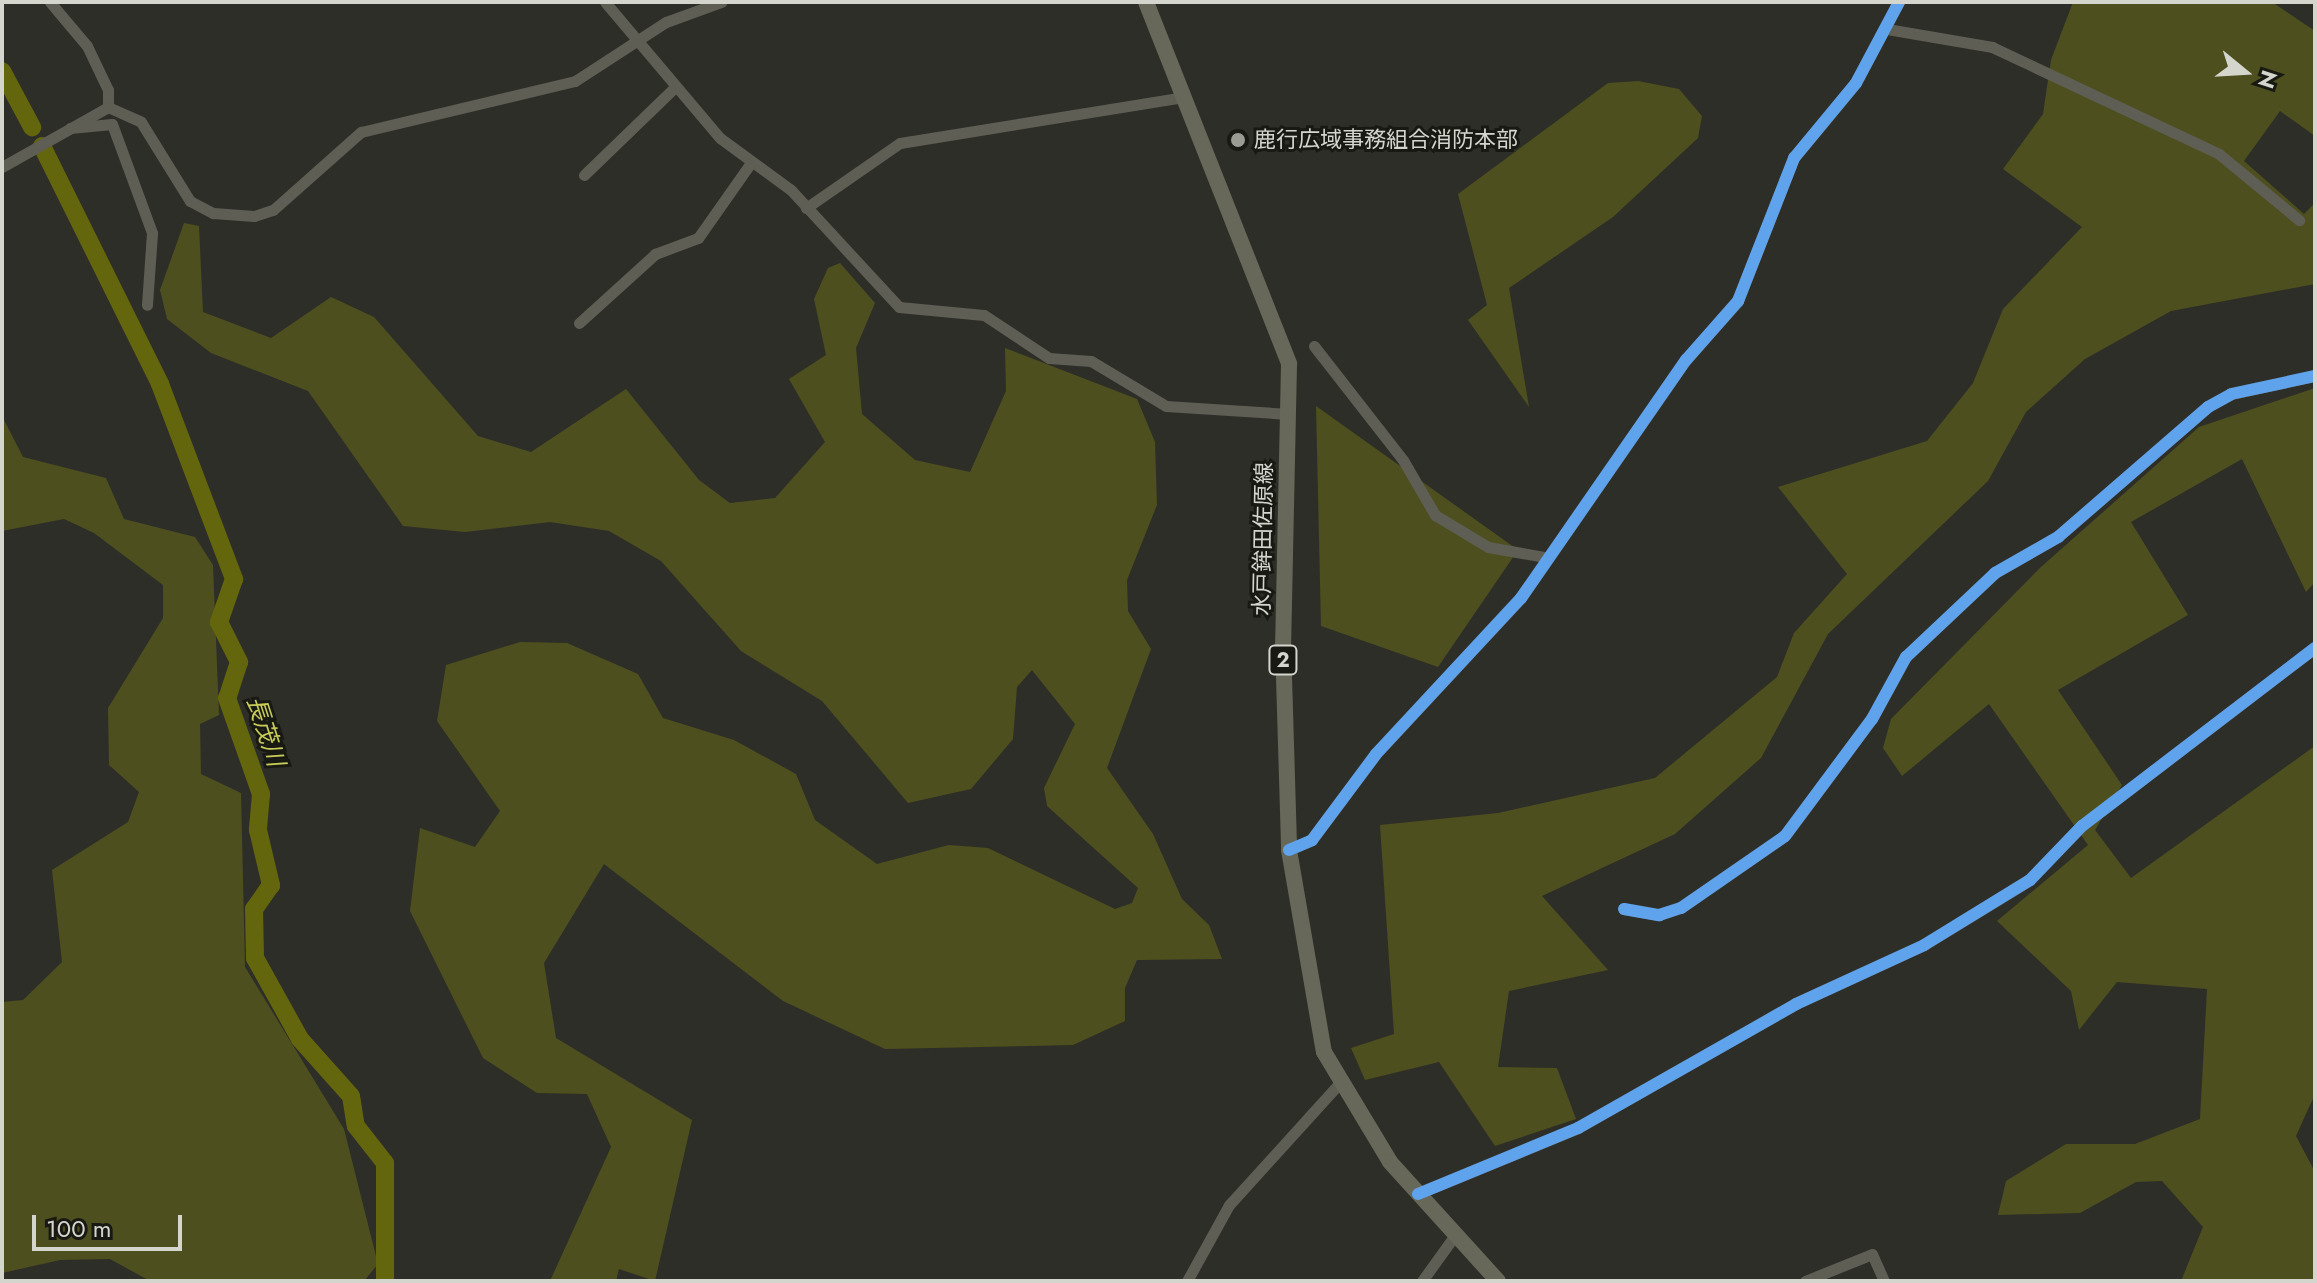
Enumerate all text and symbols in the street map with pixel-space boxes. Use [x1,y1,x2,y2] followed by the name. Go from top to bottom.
[2205,32,2285,112] north arrow
[2250,66,2286,93] text: N
[1254,127,1518,153] place label: 鹿行広域事務組合消防本部
[1229,131,1247,149] marker: 鹿行広域事務組合消防本部
[1248,462,1278,616] street label: 水戸鉾田佐原線
[1267,644,1299,676] road number: 2
[241,692,291,770] water label: 長茂川
[36,1199,186,1249] scale bar
[46,1211,112,1246] text: 100 m

